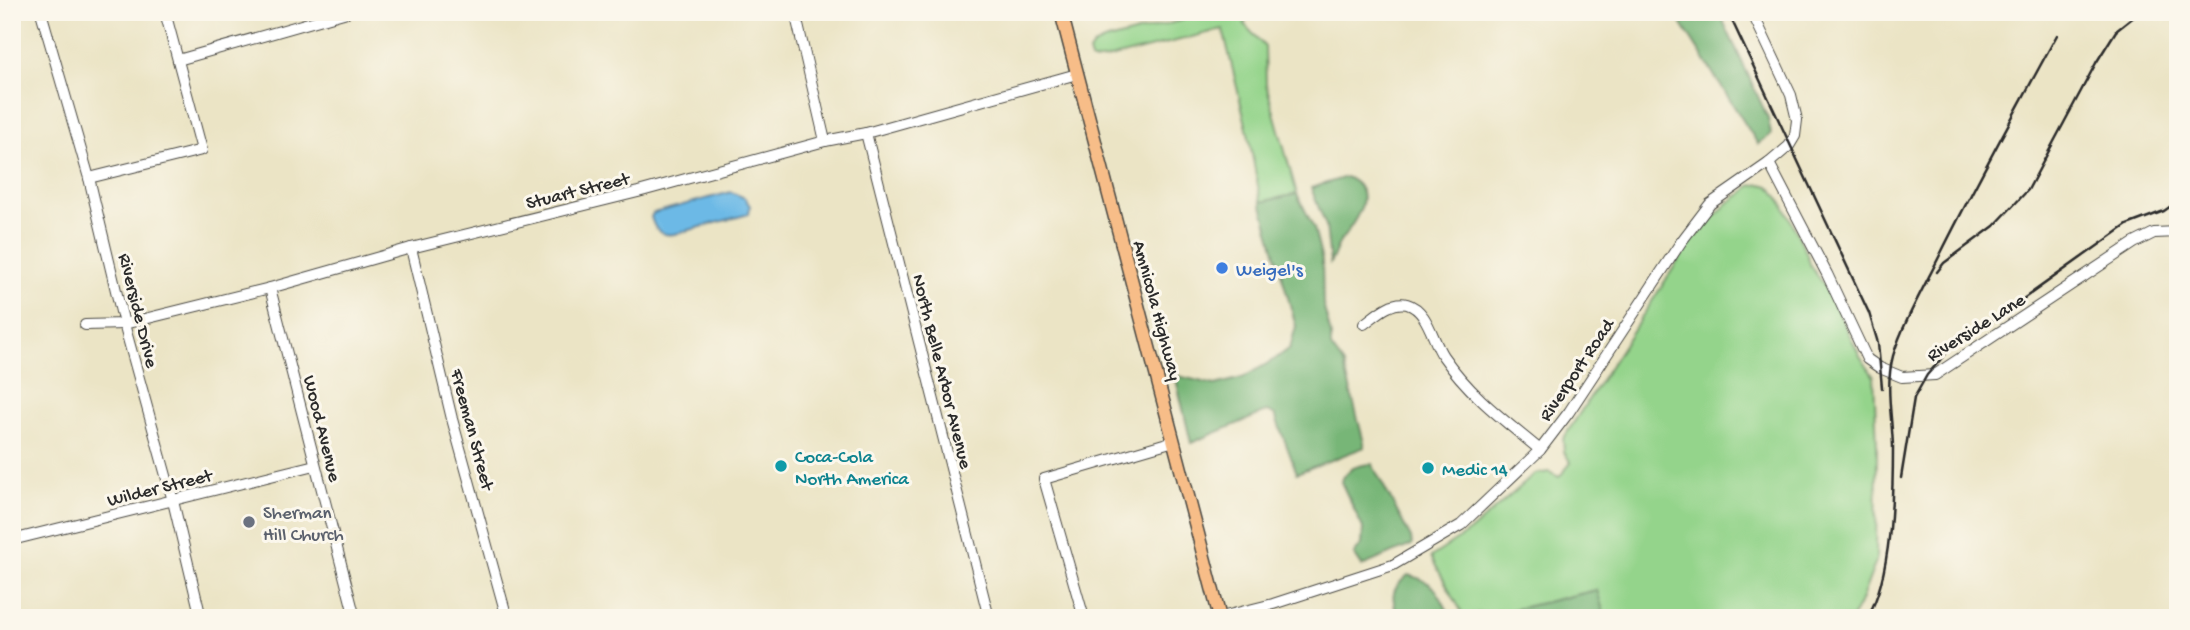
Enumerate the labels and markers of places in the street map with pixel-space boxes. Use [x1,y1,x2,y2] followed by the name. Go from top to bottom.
[1214,260,1230,276] marker: Weigel's
[1236,260,1304,283] place label: Weigel's
[795,447,910,492] place label: Coca-Cola North America
[773,458,789,474] marker: Coca-Cola North America
[1420,460,1436,476] marker: Medic 14
[1442,460,1508,483] place label: Medic 14
[263,503,344,548] place label: Sherman Hill Church
[241,514,257,530] marker: Sherman Hill Church

